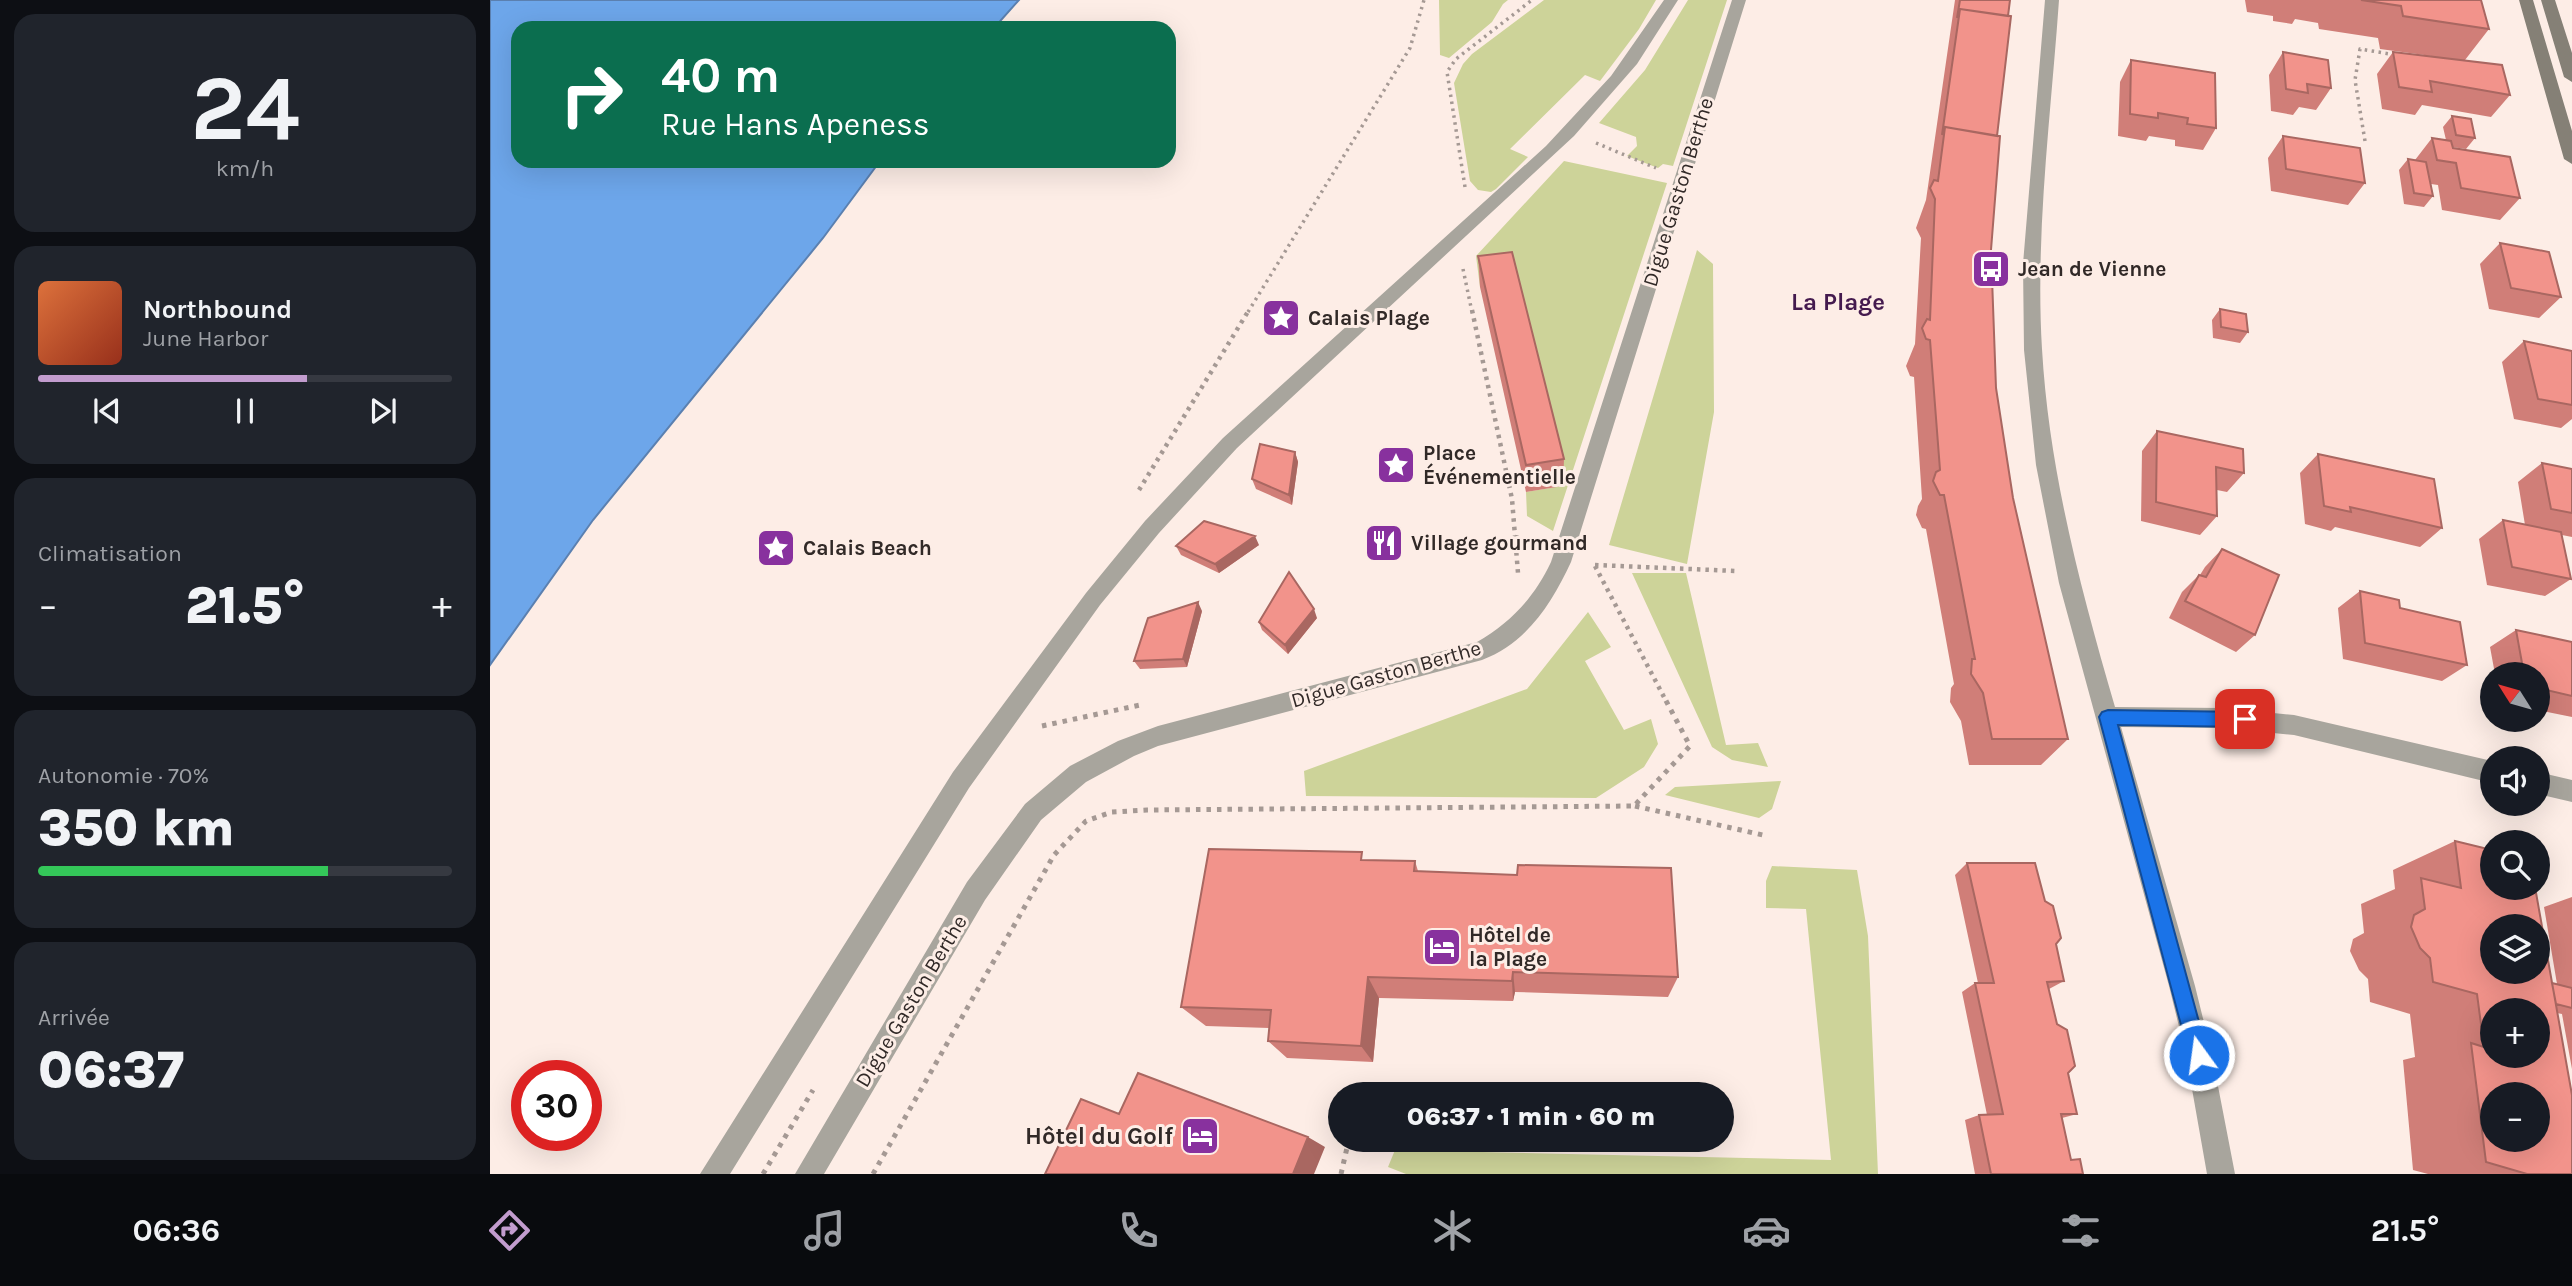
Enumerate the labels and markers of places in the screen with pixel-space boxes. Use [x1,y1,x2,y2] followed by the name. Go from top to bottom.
[1970,248,2012,290] bus stop icon: Jean de Vienne
[2018,257,2166,281] place label: Jean de Vienne
[1260,297,1302,339] place icon: Calais Plage
[1308,306,1430,330] place label: Calais Plage
[1423,441,1576,489] place label: Place Événementielle
[1375,444,1417,486] place icon: Place Événementielle
[1363,522,1405,564] restaurant icon: Village gourmand
[755,527,797,569] place icon: Calais Beach
[1411,531,1588,555] place label: Village gourmand
[803,536,932,560] place label: Calais Beach
[2215,689,2275,749] pin
[1469,923,1551,971] place label: Hôtel de la Plage
[1421,926,1463,968] hotel icon: Hôtel de la Plage
[1179,1115,1221,1157] hotel icon: Hôtel du Golf
[1025,1122,1173,1150] place label: Hôtel du Golf

